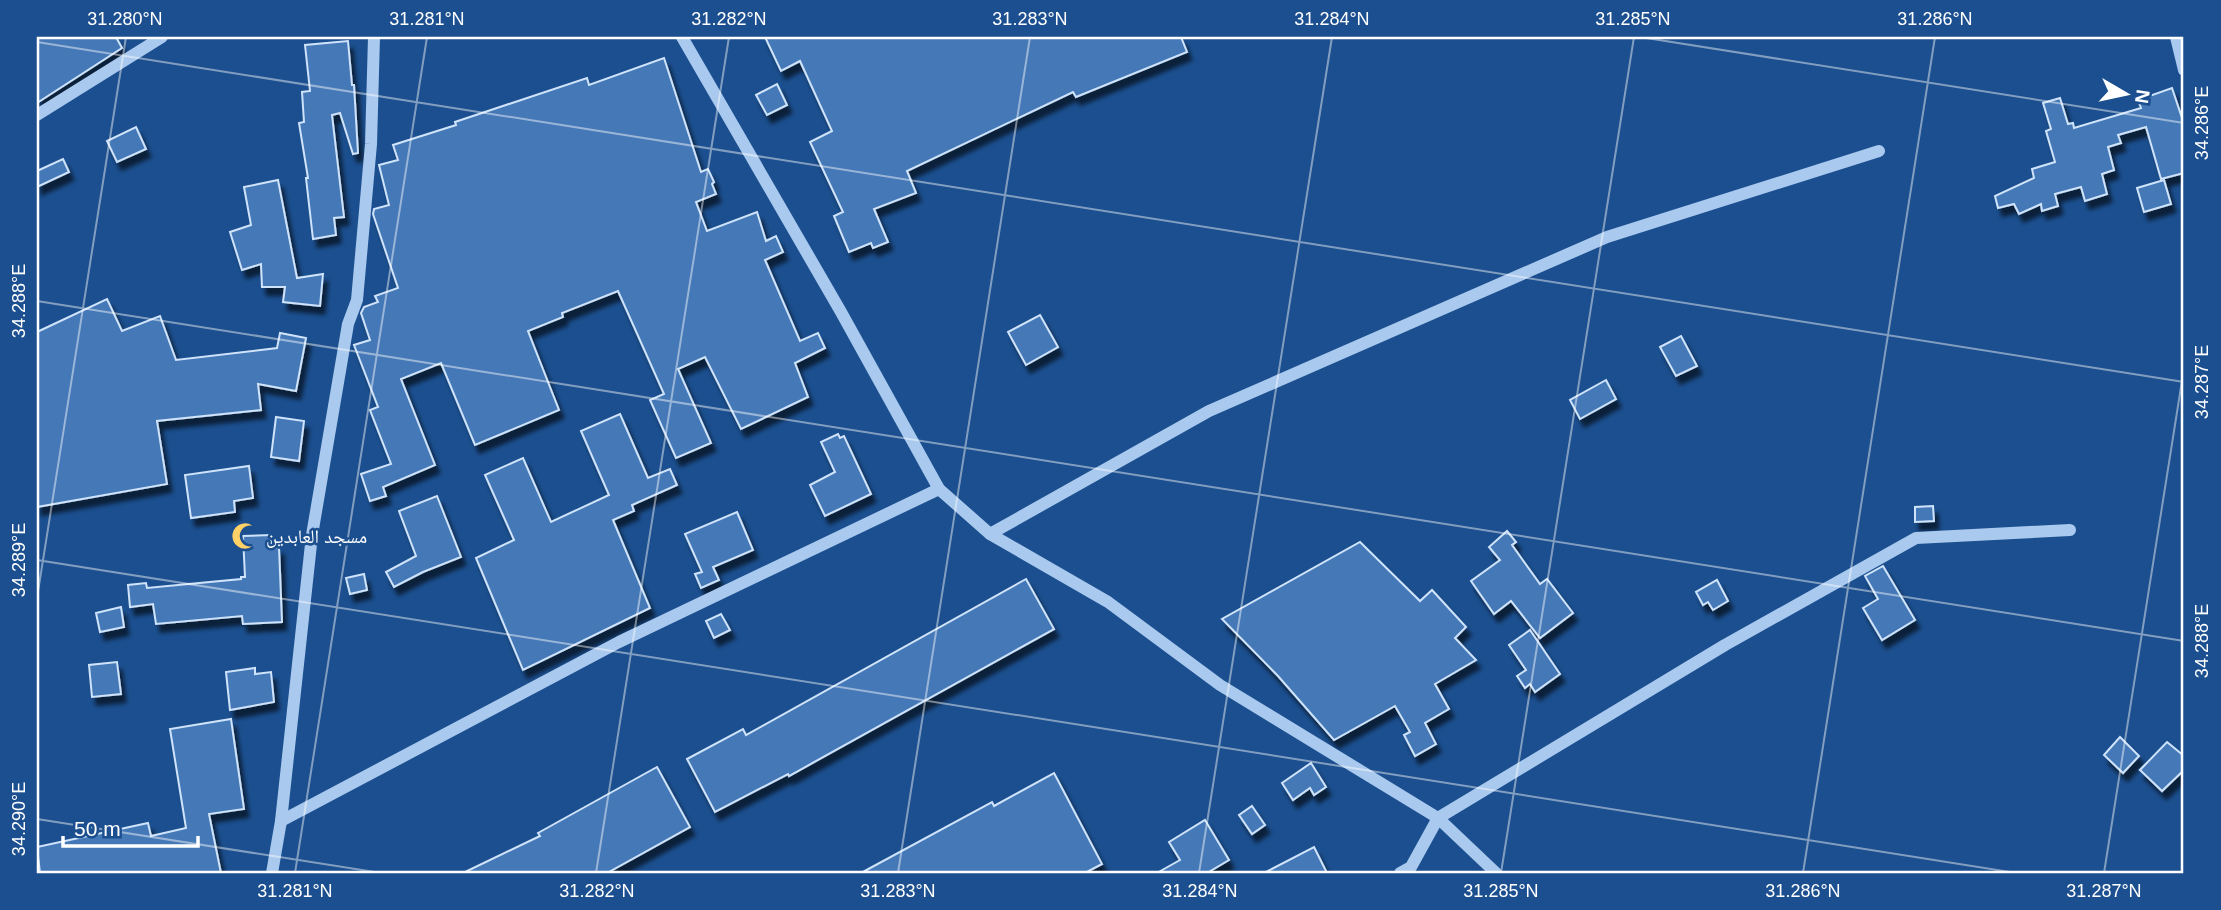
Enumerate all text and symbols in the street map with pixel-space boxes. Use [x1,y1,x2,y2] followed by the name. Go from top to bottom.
[87,9,163,29] text: 31.280°N
[389,9,465,29] text: 31.281°N
[691,9,767,29] text: 31.282°N
[992,9,1068,29] text: 31.283°N
[1294,9,1370,29] text: 31.284°N
[1595,9,1671,29] text: 31.285°N
[1897,9,1973,29] text: 31.286°N
[2092,60,2162,130] north arrow
[2192,86,2212,160] text: 34.286°E
[2131,88,2154,105] text: N
[9,264,29,338] text: 34.288°E
[2192,345,2212,419] text: 34.287°E
[230,521,260,551] mosque icon: مسجد العابدين
[9,523,29,597] text: 34.289°E
[266,526,367,548] place label: مسجد العابدين
[2192,604,2212,678] text: 34.288°E
[9,782,29,856] text: 34.290°E
[63,805,198,849] scale bar
[74,817,121,840] text: 50 m
[257,881,333,901] text: 31.281°N
[559,881,635,901] text: 31.282°N
[860,881,936,901] text: 31.283°N
[1162,881,1238,901] text: 31.284°N
[1463,881,1539,901] text: 31.285°N
[1765,881,1841,901] text: 31.286°N
[2066,881,2142,901] text: 31.287°N

